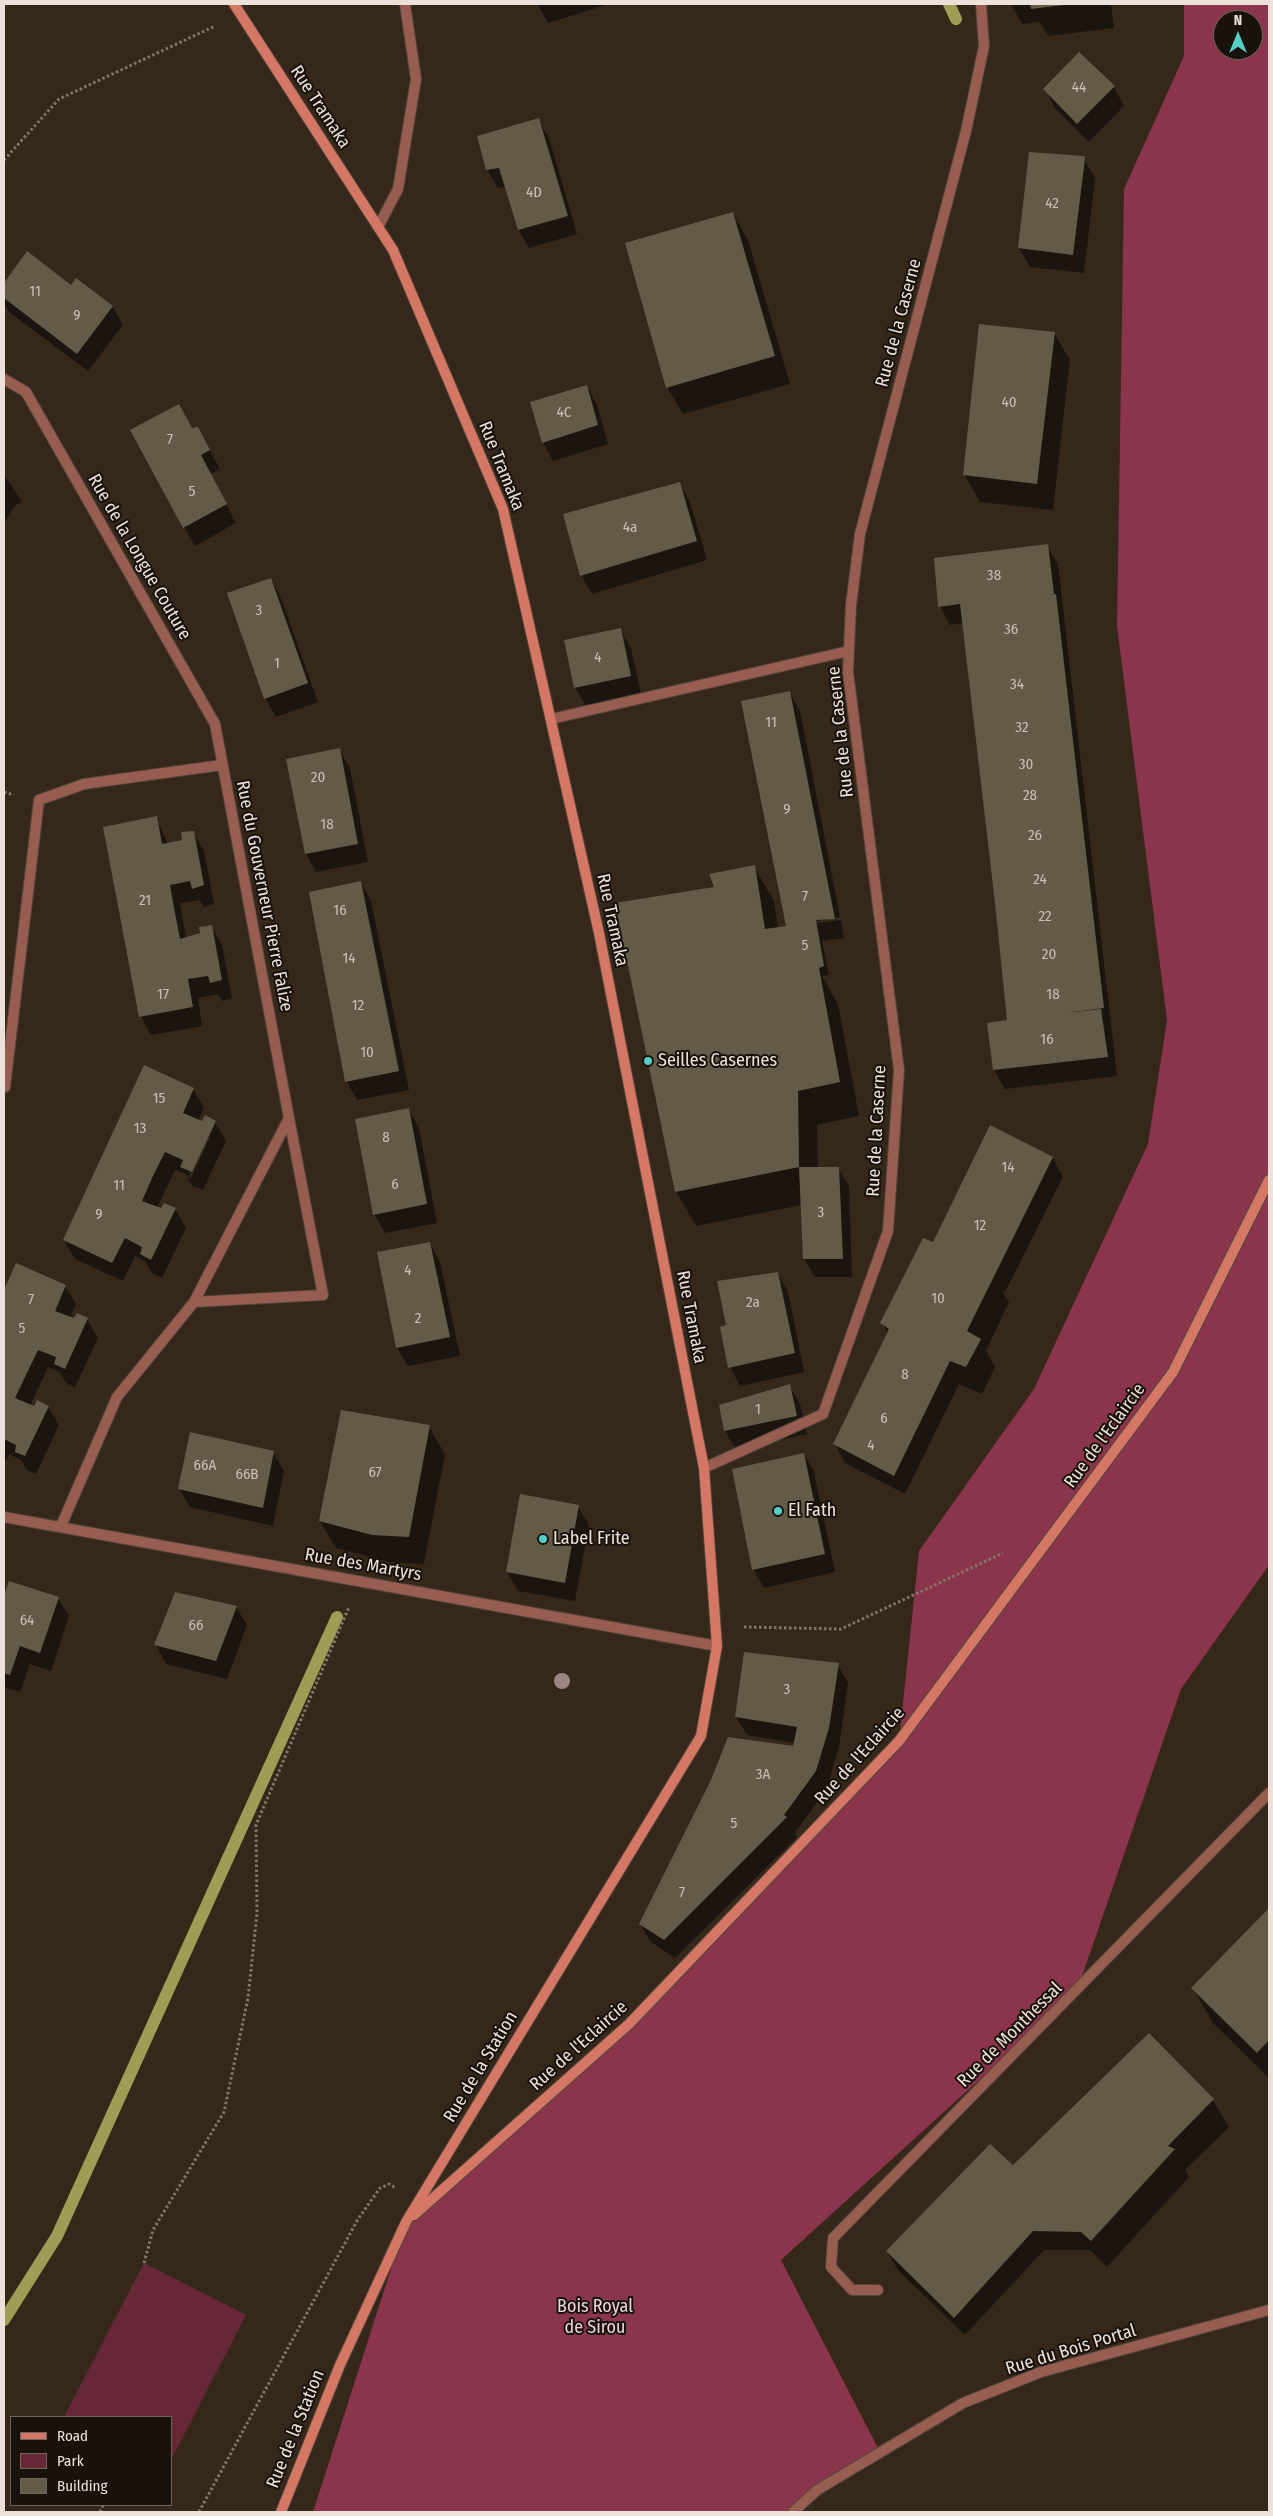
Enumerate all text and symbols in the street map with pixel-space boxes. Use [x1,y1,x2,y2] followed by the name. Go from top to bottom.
[1213,10,1263,60] north arrow
[1234,12,1242,29] text: N
[285,62,355,152] street label: Rue Tramaka
[1072,79,1086,97] house number: 44
[526,184,542,202] house number: 4D
[1045,195,1059,213] house number: 42
[872,257,926,389] street label: Rue de la Caserne
[29,283,41,301] house number: 11
[73,307,81,325] house number: 9
[1001,394,1017,412] house number: 40
[557,404,571,422] house number: 4C
[473,418,529,514] street label: Rue Tramaka
[167,431,173,449] house number: 7
[83,470,195,644] street label: Rue de la Longue Couture
[189,483,195,501] house number: 5
[623,519,637,537] house number: 4a
[987,567,1001,585] house number: 38
[256,602,262,620] house number: 3
[1004,621,1018,639] house number: 36
[594,649,602,667] house number: 4
[274,655,280,673] house number: 1
[823,665,859,799] street label: Rue de la Caserne
[1010,676,1024,694] house number: 34
[765,714,777,732] house number: 11
[1015,719,1029,737] house number: 32
[1019,756,1033,774] house number: 30
[311,769,325,787] house number: 20
[231,779,297,1013] street label: Rue du Gouverneur Pierre Falize
[1023,787,1037,805] house number: 28
[783,801,791,819] house number: 9
[320,816,334,834] house number: 18
[1028,827,1042,845] house number: 26
[1033,871,1047,889] house number: 24
[592,872,632,968] street label: Rue Tramaka
[802,888,808,906] house number: 7
[139,892,151,910] house number: 21
[333,902,347,920] house number: 16
[1038,908,1052,926] house number: 22
[802,937,808,955] house number: 5
[1042,946,1056,964] house number: 20
[342,950,356,968] house number: 14
[157,986,169,1004] house number: 17
[1046,986,1060,1004] house number: 18
[352,997,364,1015] house number: 12
[1040,1031,1054,1049] house number: 16
[360,1044,374,1062] house number: 10
[658,1050,777,1072] place label: Seilles Casernes
[642,1055,654,1067] marker: Seilles Casernes
[863,1065,891,1197] street label: Rue de la Caserne
[153,1090,165,1108] house number: 15
[134,1120,146,1138] house number: 13
[382,1129,390,1147] house number: 8
[1001,1159,1015,1177] house number: 14
[391,1176,399,1194] house number: 6
[113,1177,125,1195] house number: 11
[818,1204,824,1222] house number: 3
[95,1206,103,1224] house number: 9
[974,1217,986,1235] house number: 12
[404,1262,412,1280] house number: 4
[671,1269,711,1365] street label: Rue Tramaka
[931,1290,945,1308] house number: 10
[28,1291,34,1309] house number: 7
[746,1294,760,1312] house number: 2a
[415,1310,421,1328] house number: 2
[19,1320,25,1338] house number: 5
[901,1366,909,1384] house number: 8
[1060,1380,1150,1492] street label: Rue de l'Eclaircie
[755,1401,761,1419] house number: 1
[880,1410,888,1428] house number: 6
[867,1437,875,1455] house number: 4
[194,1457,216,1475] house number: 66A
[368,1464,382,1482] house number: 67
[235,1466,259,1484] house number: 66B
[788,1500,836,1522] place label: El Fath
[772,1505,784,1517] marker: El Fath
[553,1528,630,1550] place label: Label Frite
[537,1533,549,1545] marker: Label Frite
[303,1544,423,1586] street label: Rue des Martyrs
[20,1612,34,1630] house number: 64
[189,1617,203,1635] house number: 66
[784,1681,790,1699] house number: 3
[811,1703,909,1809] street label: Rue de l'Eclaircie
[756,1766,770,1784] house number: 3A
[731,1815,737,1833] house number: 5
[679,1884,685,1902] house number: 7
[953,1978,1067,2092] street label: Rue de Monthessal
[526,1997,632,2095] street label: Rue de l'Eclaircie
[439,2008,523,2126] street label: Rue de la Station
[557,2296,633,2338] park label: Bois Royal de Sirou
[1003,2320,1139,2380] street label: Rue du Bois Portal
[262,2367,330,2491] street label: Rue de la Station
[10,2416,172,2506] legend
[57,2427,88,2445] text: Road
[57,2452,84,2470] text: Park
[57,2477,108,2495] text: Building

